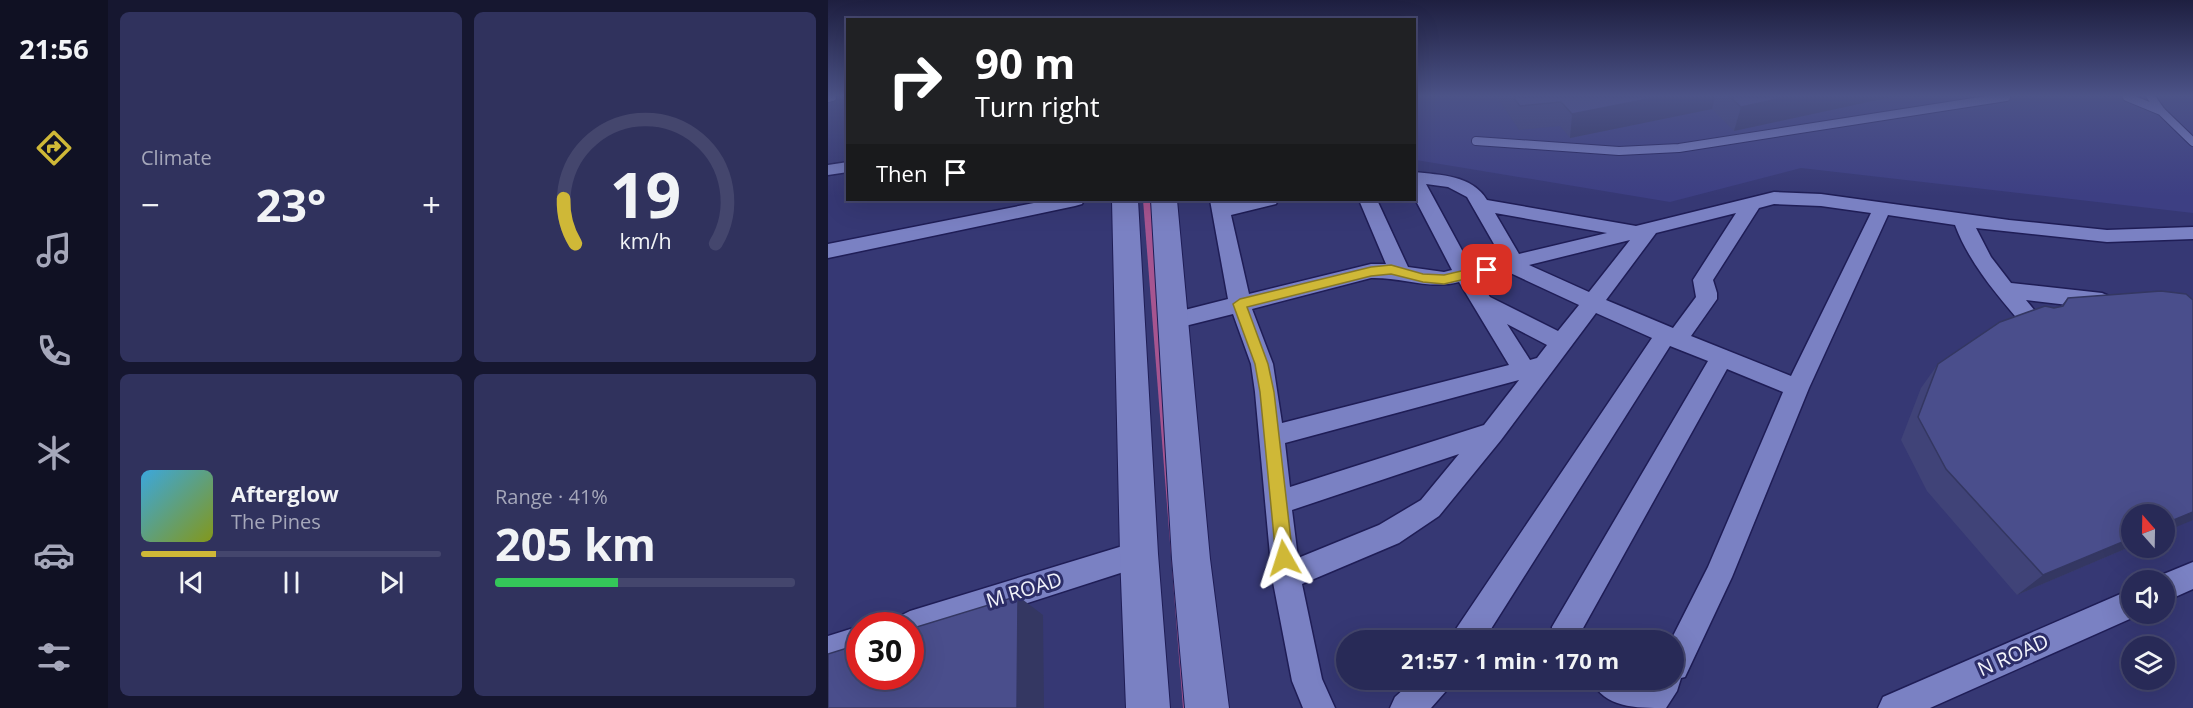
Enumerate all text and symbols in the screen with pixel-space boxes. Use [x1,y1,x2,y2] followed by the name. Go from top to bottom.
[19,30,89,67] text: 21:56
[975,34,1075,91] text: 90 m
[876,42,954,120] icon: right
[975,88,1100,125] text: Turn right
[33,127,75,169] icon: directions
[141,144,212,171] text: Climate
[609,151,681,236] text: 19
[939,156,972,189] icon: arrive
[876,158,927,188] text: Then
[256,174,326,235] text: 23°
[141,182,160,227] text: −
[422,182,441,227] text: +
[619,226,671,255] text: km/h
[33,229,75,271] icon: music
[1461,244,1512,295] pin
[1470,253,1503,286] icon: arrive
[33,330,75,372] icon: phone
[33,432,75,474] icon: climate
[231,478,339,508] text: Afterglow
[495,483,608,510] text: Range · 41%
[2121,504,2175,558] north arrow
[2121,504,2175,690] map controls
[231,508,321,535] text: The Pines
[495,513,656,574] text: 205 km
[1252,526,1316,590] position arrow
[33,534,75,576] icon: car
[982,565,1065,614] street label: M ROAD
[175,566,208,599] icon: previous
[275,566,308,599] icon: pause
[375,566,408,599] icon: next
[2121,570,2175,624] button: sound
[846,612,924,690] speed limit sign: 30
[1973,627,2053,682] street label: N ROAD
[33,636,75,678] icon: filters
[2121,636,2175,690] button: layers
[1401,645,1619,675] text: 21:57 · 1 min · 170 m

